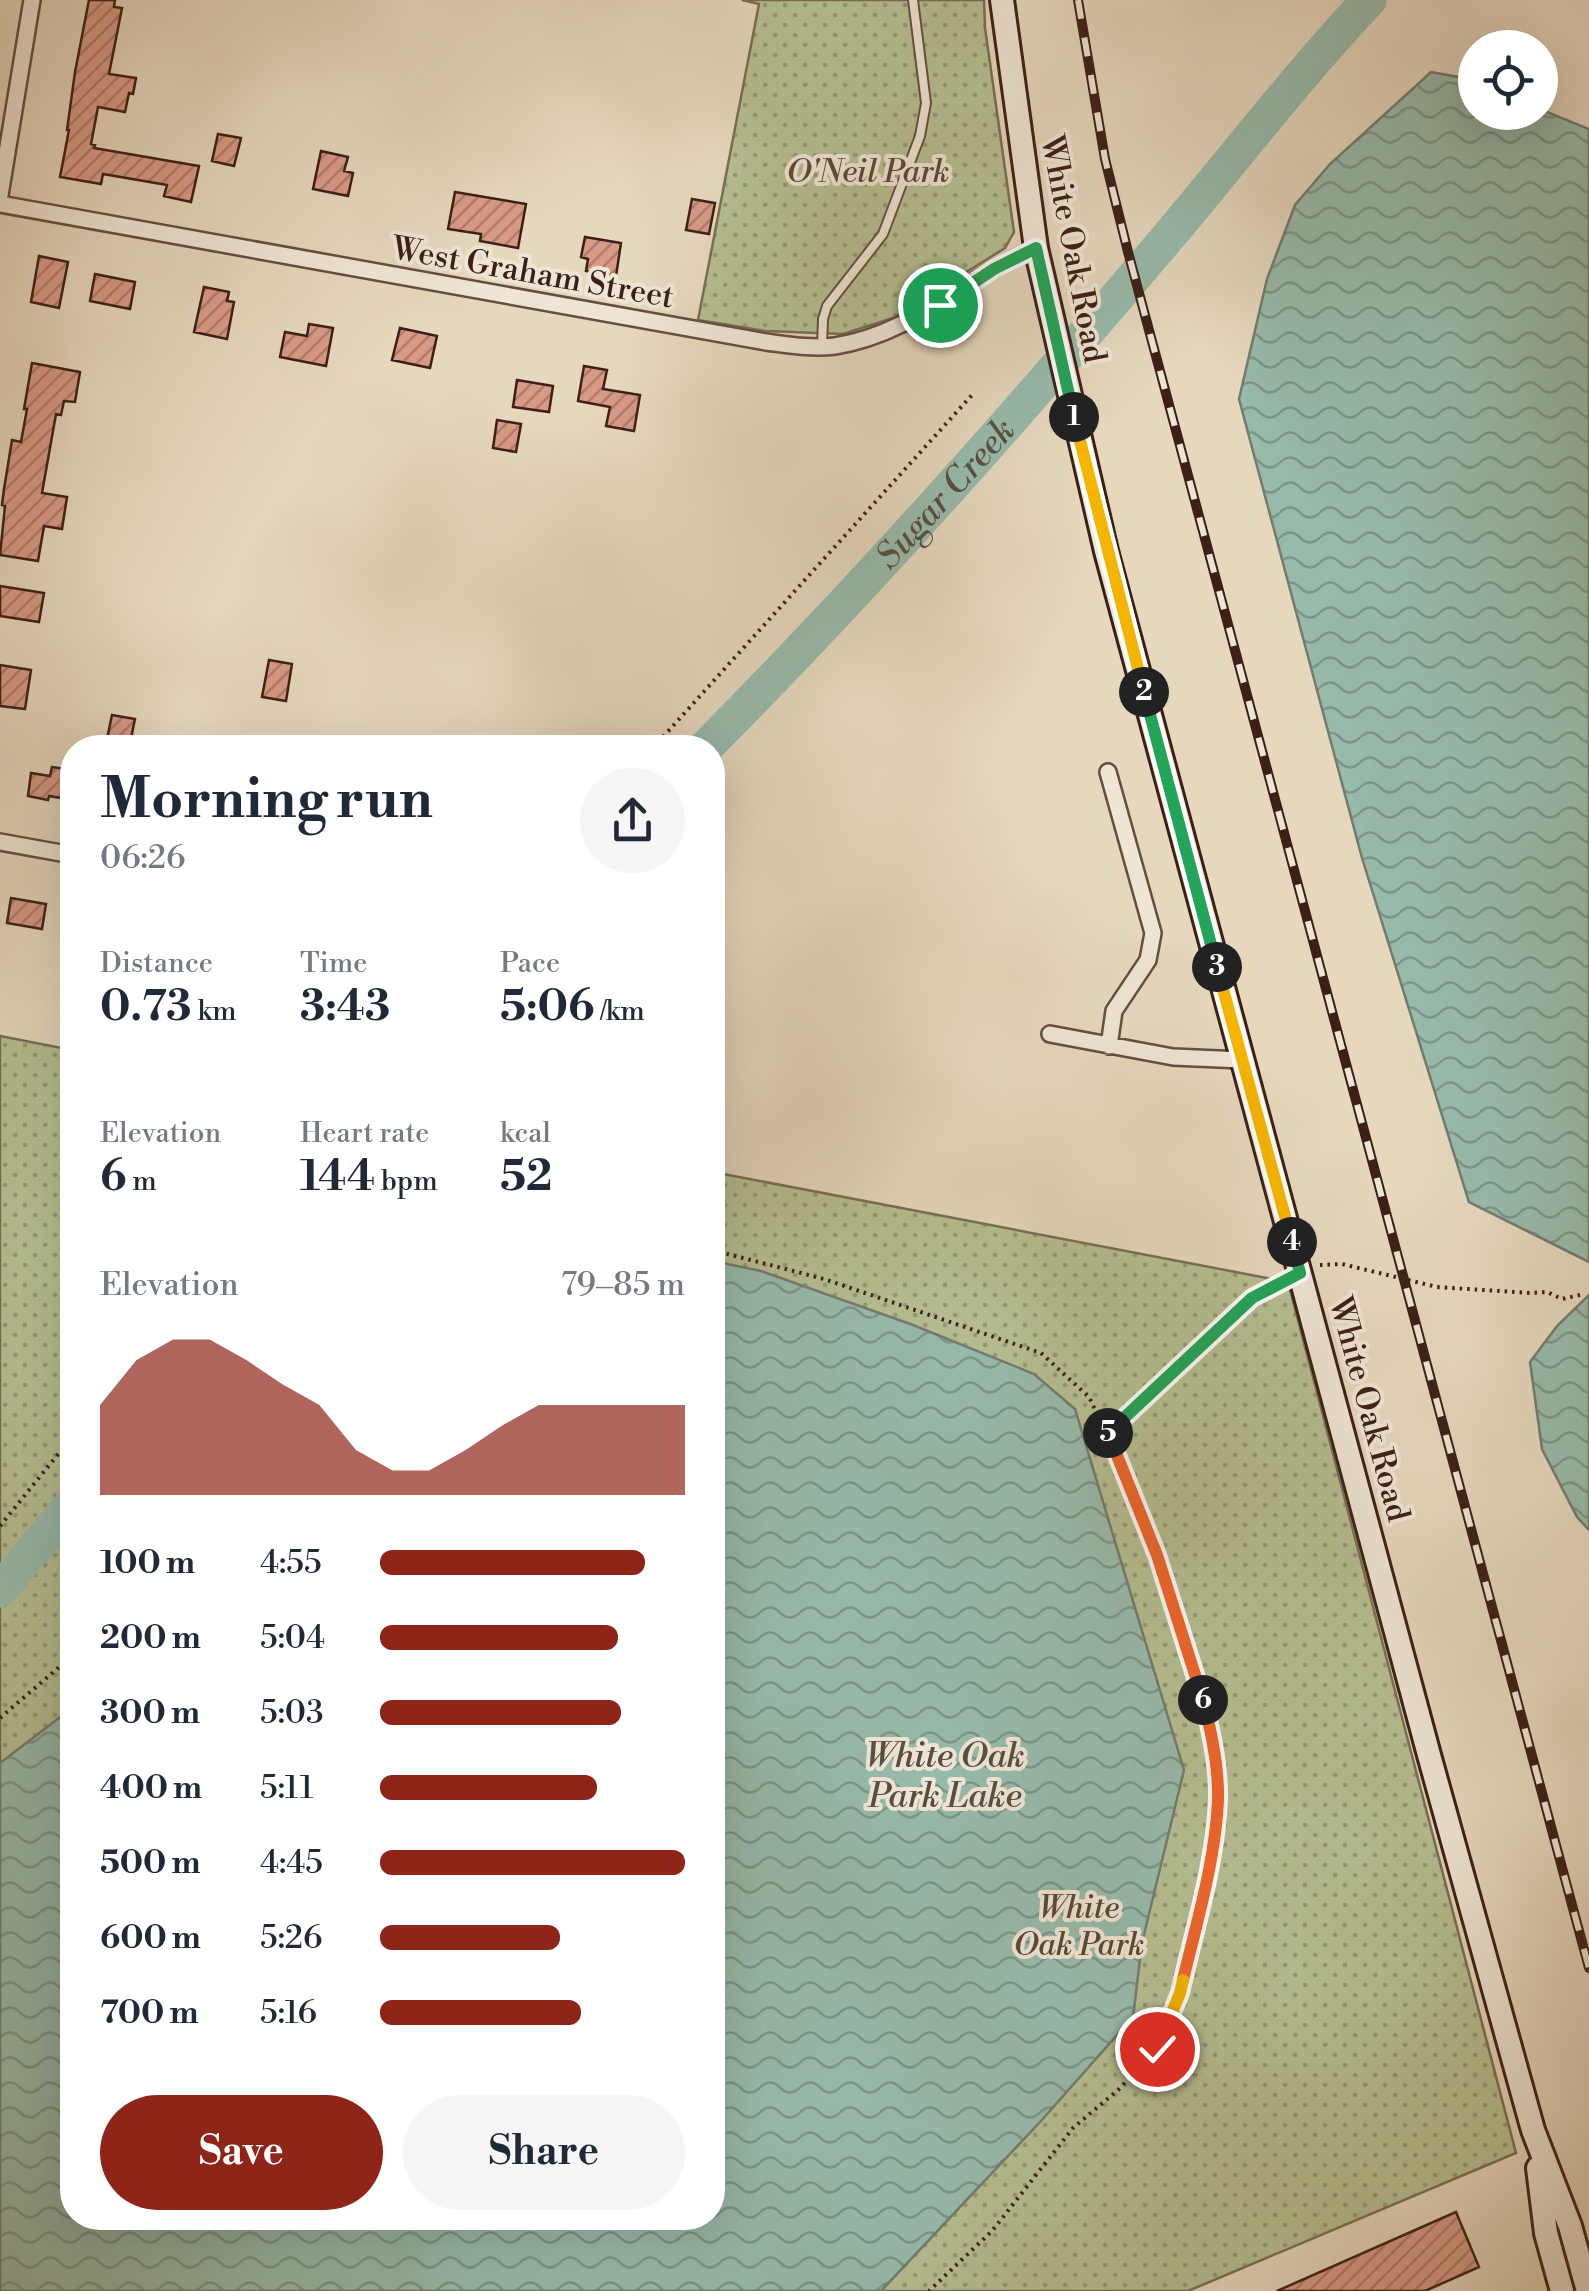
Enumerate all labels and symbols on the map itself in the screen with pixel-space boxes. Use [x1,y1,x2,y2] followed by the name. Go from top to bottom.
[1031,131,1115,366] street label: White Oak Road
[786,152,950,192] park label: O'Neil Park
[388,228,677,317] street label: West Graham Street
[898,263,983,348] pin
[1049,392,1099,442] pin: 1
[867,410,1025,578] water label: Sugar Creek
[1119,667,1169,717] pin: 2
[1192,942,1242,992] pin: 3
[1267,1217,1317,1267] pin: 4
[1320,1292,1418,1526] street label: White Oak Road
[1083,1408,1133,1458] pin: 5
[1178,1675,1228,1725] pin: 6
[865,1735,1025,1818] water label: White Oak Park Lake
[1013,1888,1145,1965] park label: White Oak Park
[1115,2007,1200,2092] pin

